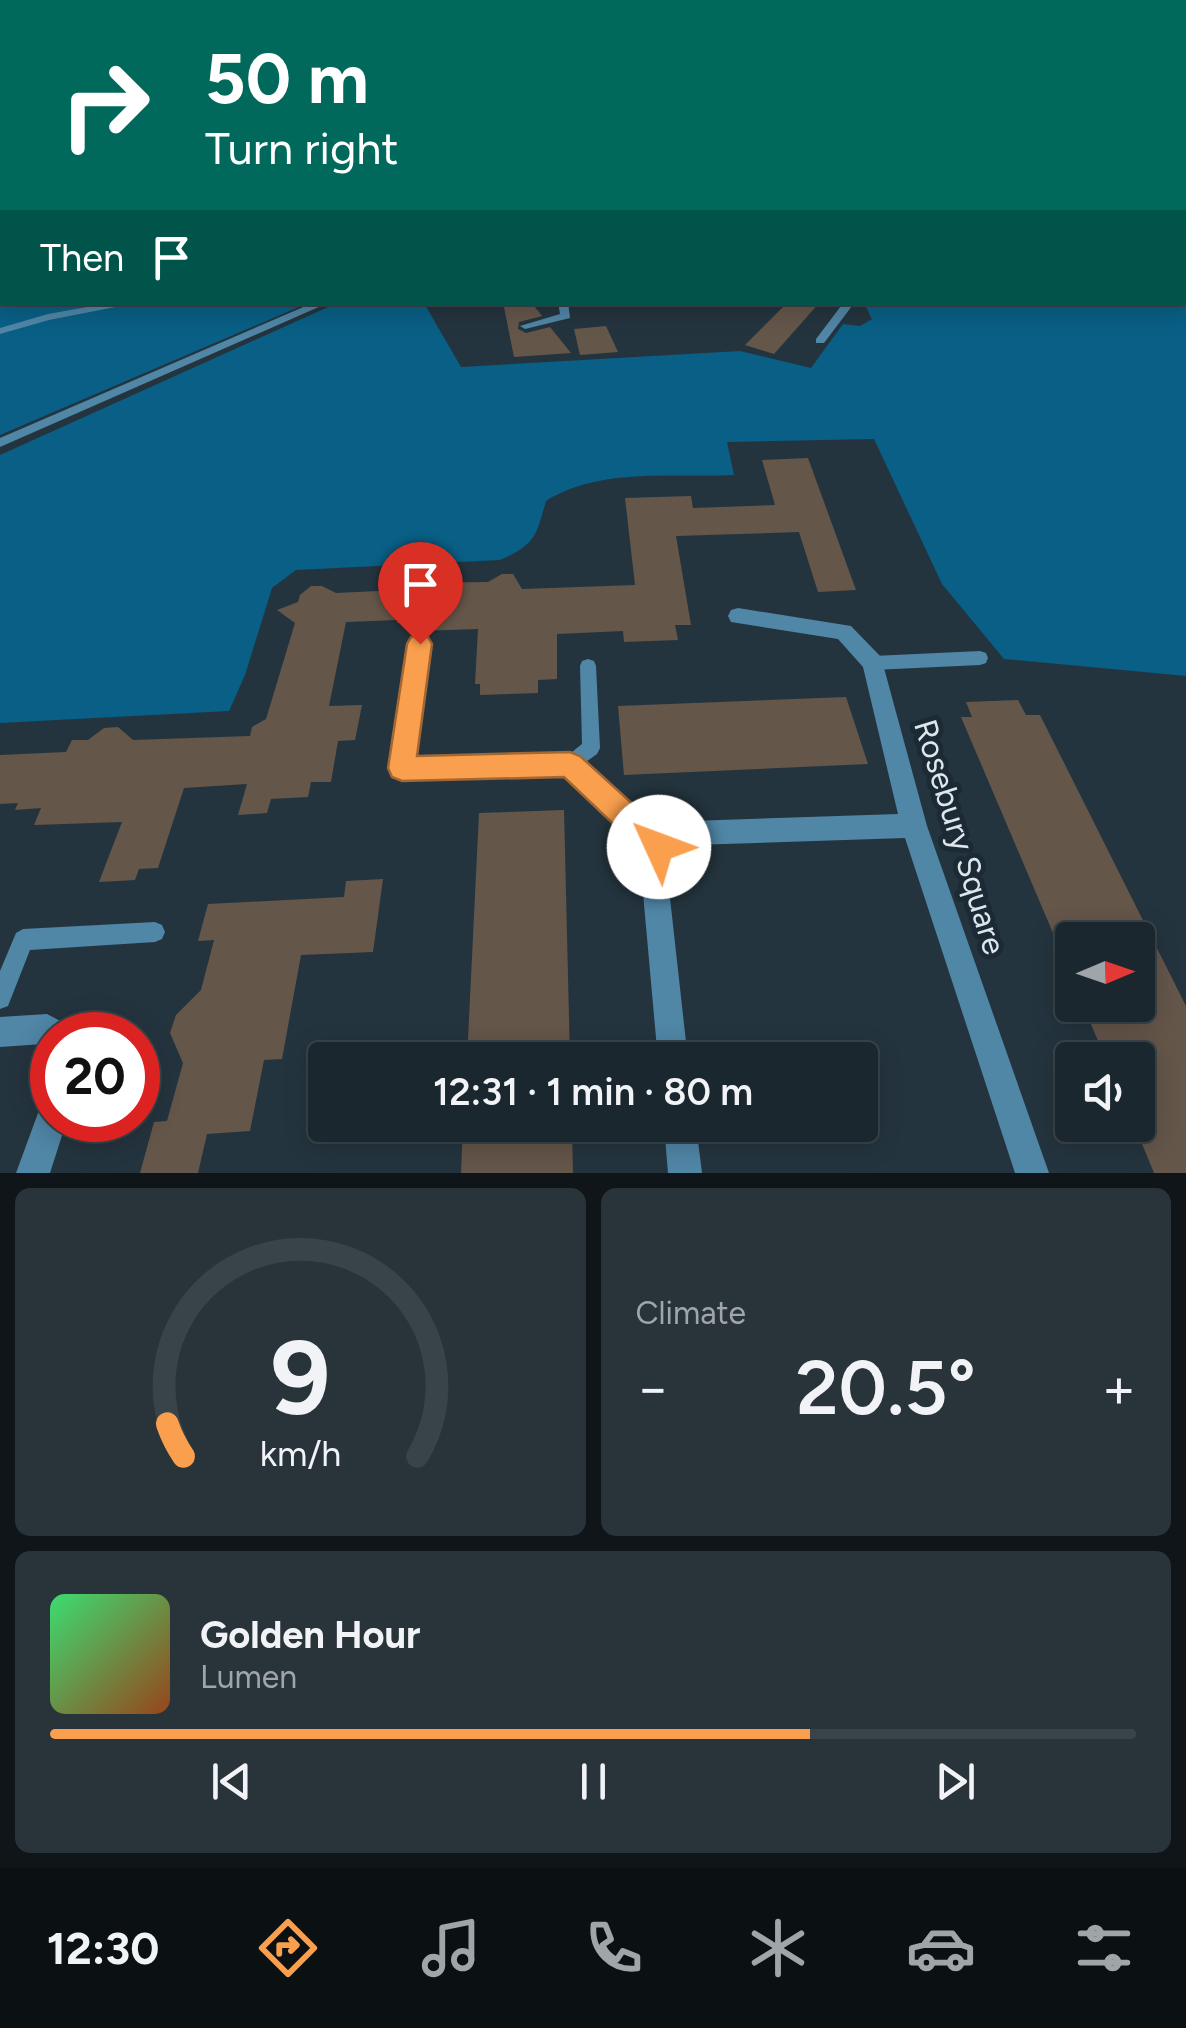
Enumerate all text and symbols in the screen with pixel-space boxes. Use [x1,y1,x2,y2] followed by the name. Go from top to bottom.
[205,36,369,121] text: 50 m
[40,40,170,170] icon: right
[205,121,398,175] text: Turn right
[144,230,199,285] icon: arrive
[40,235,124,281] text: Then
[378,542,463,645] pin
[393,557,448,612] icon: arrive
[906,715,1014,959] street label: Rosebury Square
[607,795,711,899] position arrow
[1055,922,1155,1022] north arrow
[1055,922,1155,1142] map controls
[30,1012,160,1142] speed limit sign: 20
[1055,1042,1155,1142] button: sound
[433,1069,753,1115] text: 12:31 · 1 min · 80 m
[636,1294,746,1332] text: Climate
[270,1315,330,1440] text: 9
[796,1343,976,1433] text: 20.5°
[636,1355,670,1421] text: −
[1102,1355,1136,1421] text: +
[259,1432,341,1475] text: km/h
[200,1612,421,1658] text: Golden Hour
[200,1658,297,1696] text: Lumen
[204,1754,259,1809] icon: previous
[566,1754,621,1809] icon: pause
[928,1754,983,1809] icon: next
[253,1913,323,1983] icon: directions
[416,1913,486,1983] icon: music
[579,1913,649,1983] icon: phone
[743,1913,813,1983] icon: climate
[906,1913,976,1983] icon: car
[1069,1913,1139,1983] icon: filters
[47,1921,159,1975] text: 12:30

